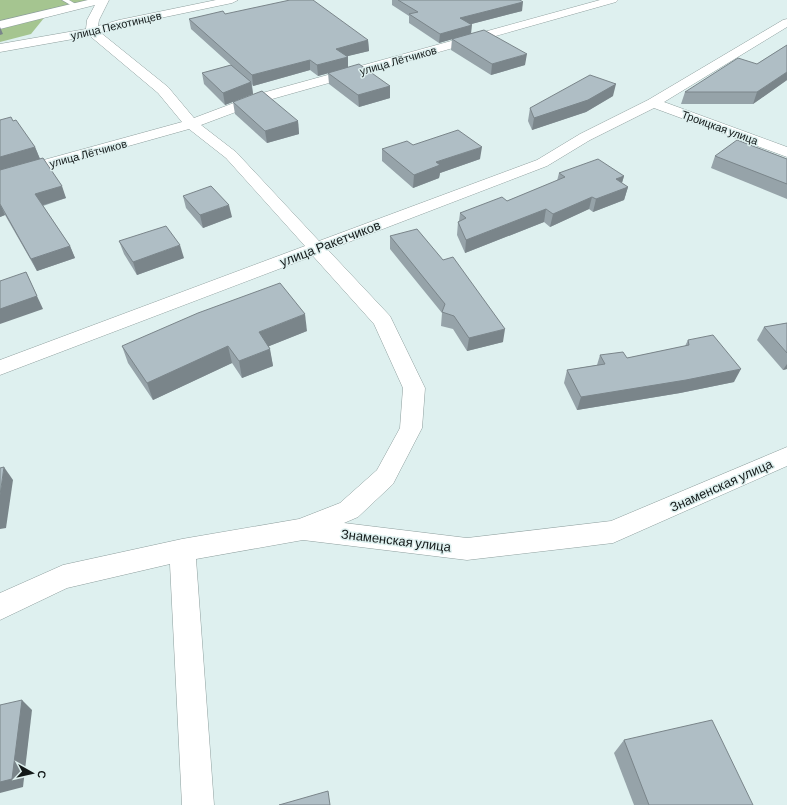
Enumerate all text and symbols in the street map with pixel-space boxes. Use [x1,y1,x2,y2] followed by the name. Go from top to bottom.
[69,8,163,42] street label: улица Пехотинцев
[358,43,438,77] street label: улица Лётчиков
[680,107,761,147] street label: Троицкая улица
[48,136,128,170] street label: улица Лётчиков
[277,216,383,270] street label: улица Ракетчиков
[667,455,776,515] street label: Знаменская улица
[340,525,453,555] street label: Знаменская улица
[12,753,52,793] north arrow
[35,770,49,779] text: С

